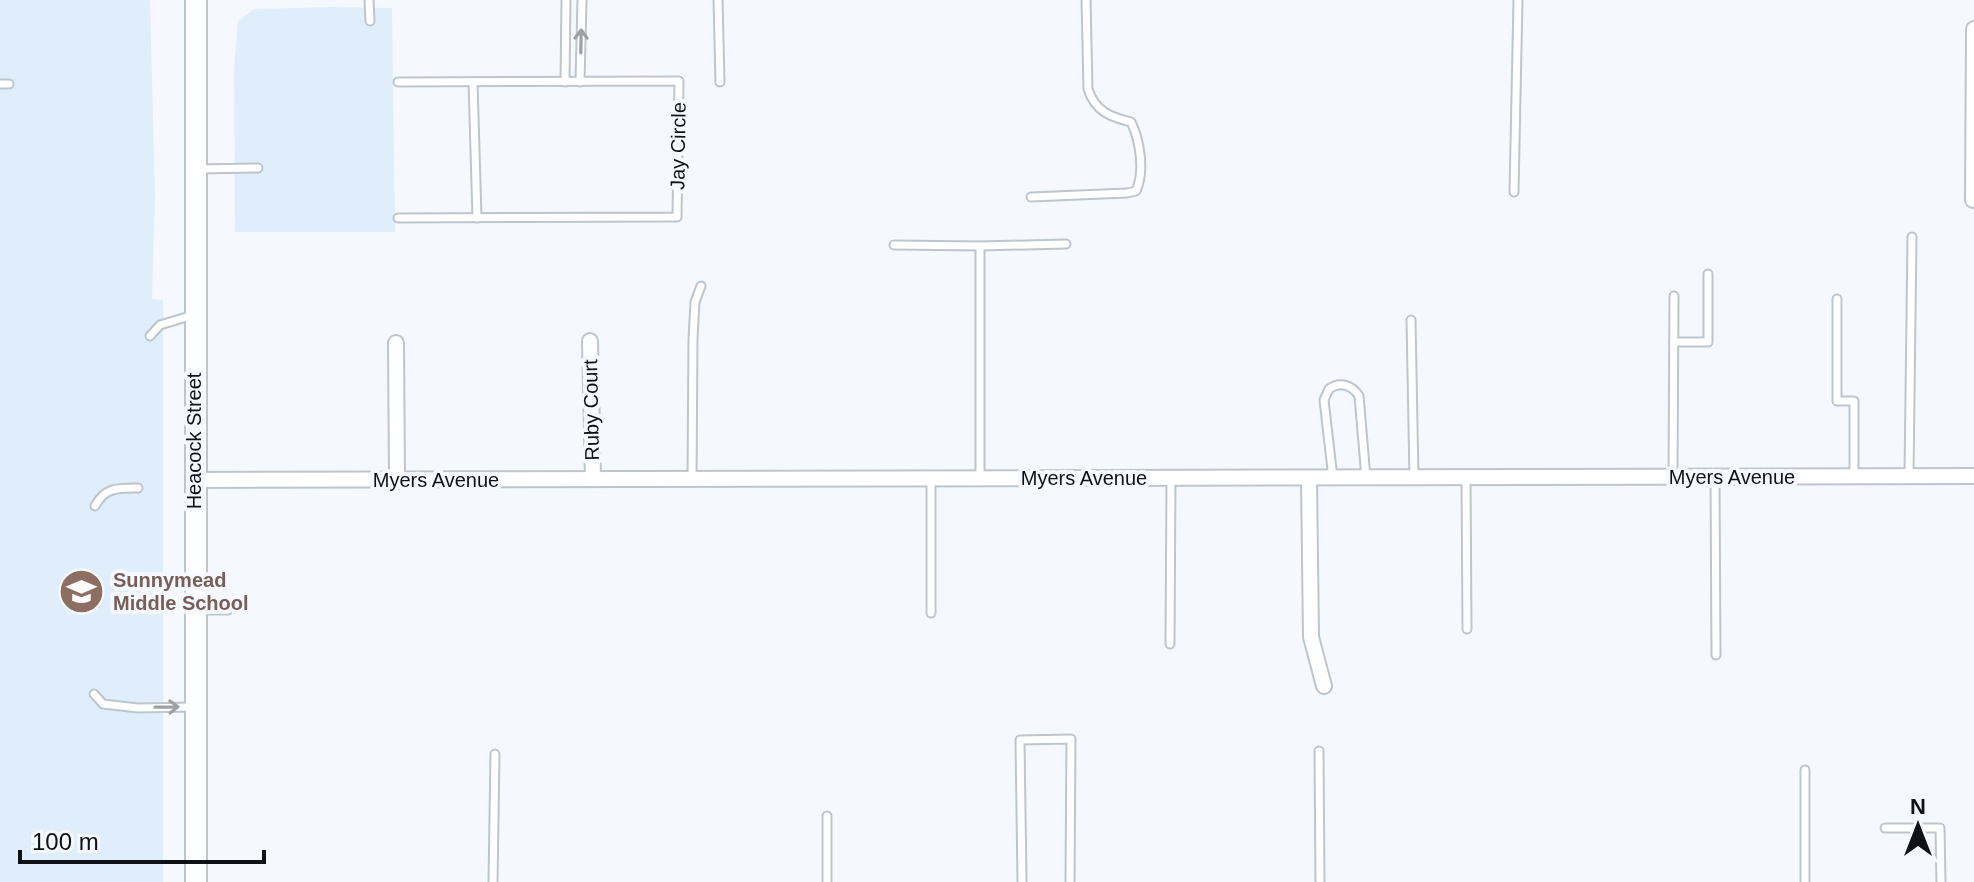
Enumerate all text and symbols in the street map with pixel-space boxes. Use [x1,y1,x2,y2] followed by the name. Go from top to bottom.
[573,28,589,55] one-way arrow
[666,102,690,190] street label: Jay Circle
[579,359,603,461] street label: Ruby Court
[183,372,205,509] street label: Heacock Street
[1669,466,1795,488] street label: Myers Avenue
[1021,467,1147,489] street label: Myers Avenue
[373,469,499,491] street label: Myers Avenue
[58,567,106,615] school or university icon: Sunnymead Middle School
[113,569,249,614] place label: Sunnymead Middle School
[153,700,180,715] one-way arrow
[1878,786,1958,866] north arrow
[1910,794,1926,819] text: N
[20,814,264,864] scale bar
[32,828,99,855] text: 100 m

